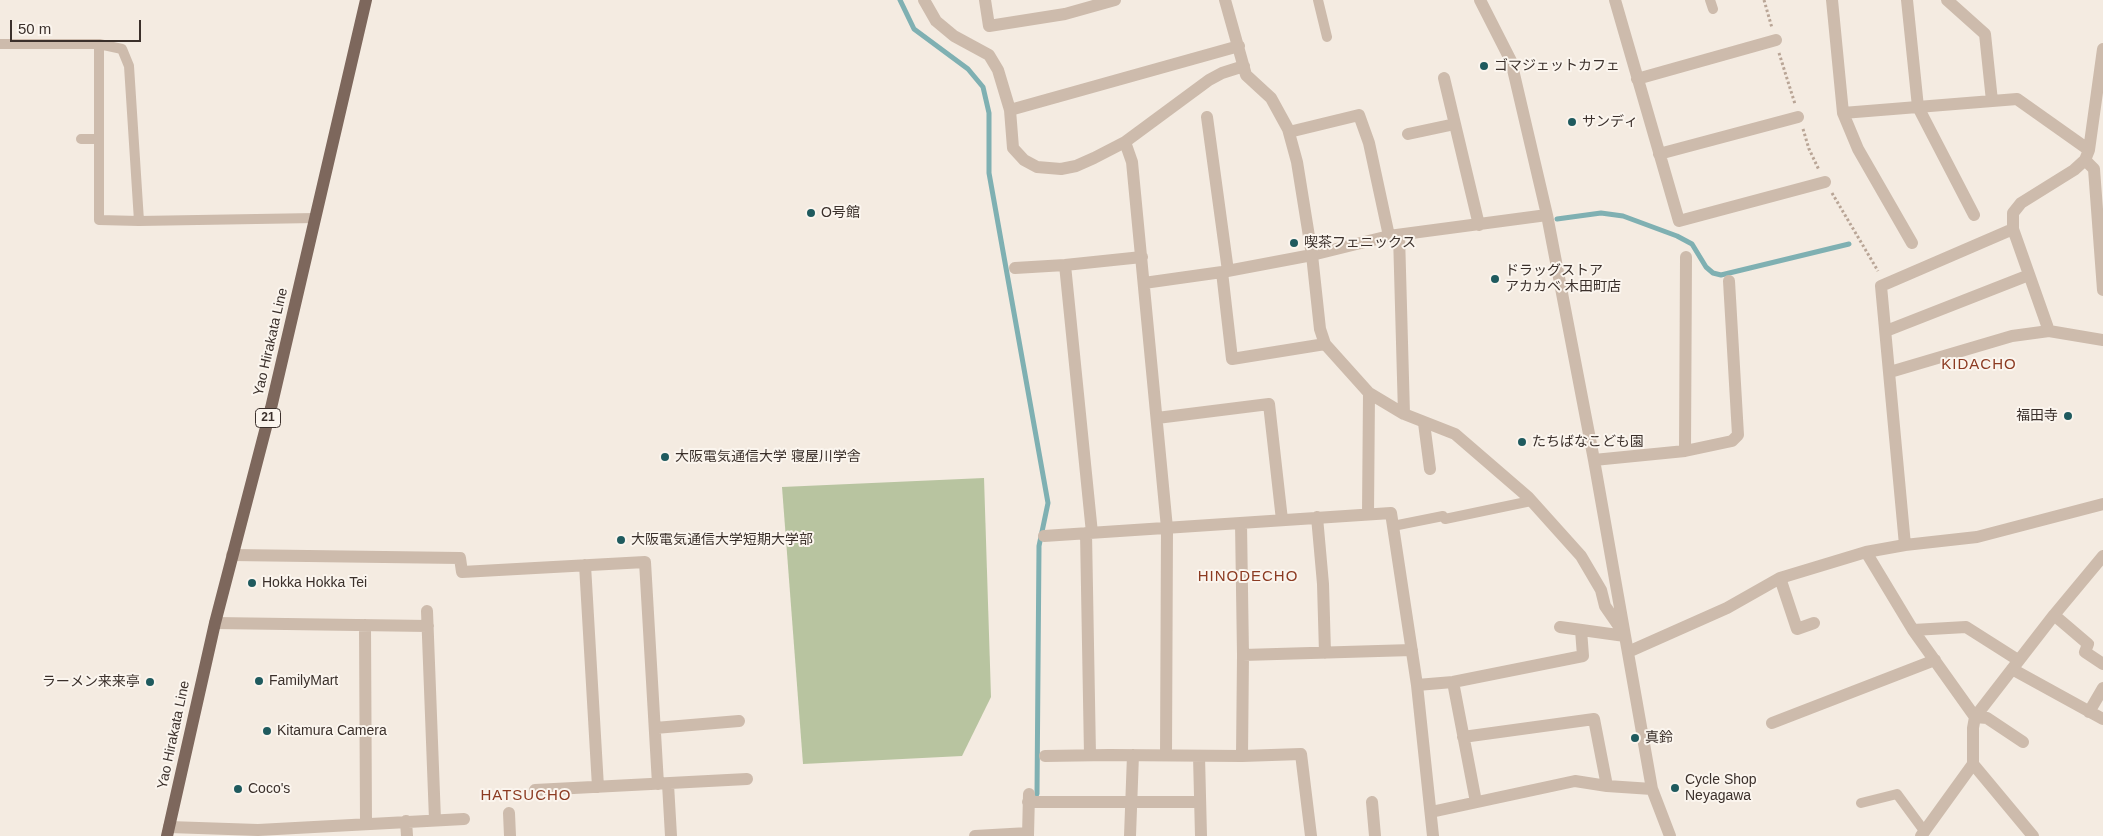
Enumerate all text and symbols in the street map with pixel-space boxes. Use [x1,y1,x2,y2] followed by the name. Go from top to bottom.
[12,10,144,42] scale bar
[18,20,51,37] text: 50 m
[1494,58,1620,74] place label: ゴマジェットカフェ
[1478,60,1490,72] marker: ゴマジェットカフェ
[1582,114,1638,130] place label: サンディ
[1566,116,1578,128] marker: サンディ
[821,205,860,221] place label: O号館
[805,207,817,219] marker: O号館
[1304,235,1416,251] place label: 喫茶フェニックス
[1288,237,1300,249] marker: 喫茶フェニックス
[1505,263,1621,296] place label: ドラッグストア アカカベ 木田町店
[1489,273,1501,285] marker: ドラッグストア アカカベ 木田町店
[250,286,292,398] street label: Yao Hirakata Line
[1940,356,2018,374] district label: KIDACHO
[256,408,280,428] road number: 21
[2016,408,2058,424] place label: 福田寺
[2062,410,2074,422] marker: 福田寺
[1532,434,1644,450] place label: たちばなこども園
[1516,436,1528,448] marker: たちばなこども園
[675,449,861,465] place label: 大阪電気通信大学 寝屋川学舎
[659,451,671,463] marker: 大阪電気通信大学 寝屋川学舎
[631,532,813,548] place label: 大阪電気通信大学短期大学部
[615,534,627,546] marker: 大阪電気通信大学短期大学部
[1197,568,1299,586] district label: HINODECHO
[262,575,367,591] place label: Hokka Hokka Tei
[246,577,258,589] marker: Hokka Hokka Tei
[269,673,338,689] place label: FamilyMart
[42,674,140,690] place label: ラーメン来来亭
[253,675,265,687] marker: FamilyMart
[144,676,156,688] marker: ラーメン来来亭
[154,679,194,791] street label: Yao Hirakata Line
[277,723,387,739] place label: Kitamura Camera
[261,725,273,737] marker: Kitamura Camera
[1645,730,1673,746] place label: 真鈴
[1629,732,1641,744] marker: 真鈴
[1685,772,1757,804] place label: Cycle Shop Neyagawa
[248,781,290,797] place label: Coco's
[1669,782,1681,794] marker: Cycle Shop Neyagawa
[232,783,244,795] marker: Coco's
[479,787,573,805] district label: HATSUCHO

